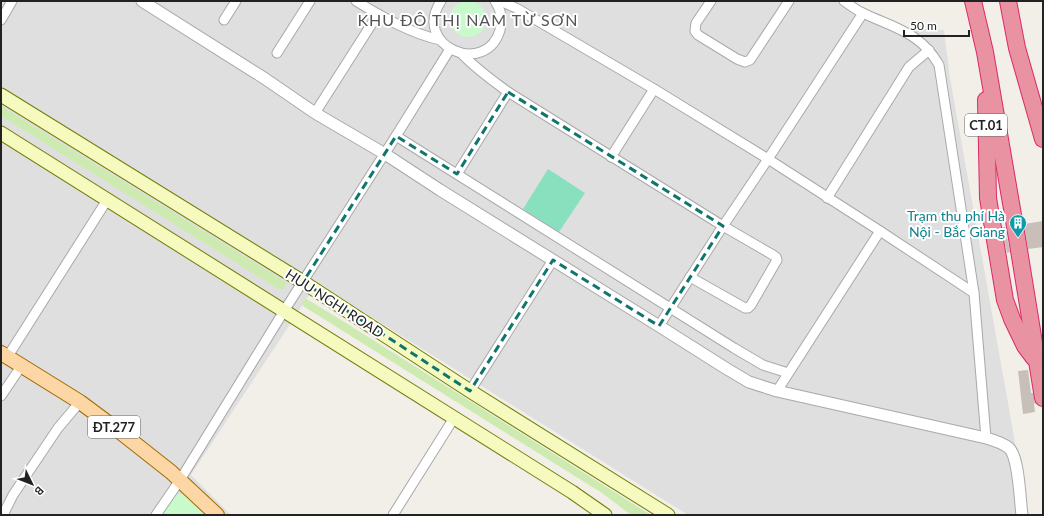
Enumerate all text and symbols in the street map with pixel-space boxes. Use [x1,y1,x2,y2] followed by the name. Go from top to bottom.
[358,10,578,29] district label: KHU ĐÔ THỊ NAM TỪ SƠN
[904,12,969,38] scale bar
[910,18,937,33] text: 50 m
[965,114,1007,136] road number: CT.01
[907,207,1005,240] place label: Trạm thu phí Hà Nội - Bắc Giang
[1008,213,1028,238] building icon: Trạm thu phí Hà Nội - Bắc Giang
[283,265,387,341] street label: HUU NGHI ROAD
[88,416,140,438] road number: ĐT.277
[12,464,52,504] north arrow
[32,484,47,498] text: B

